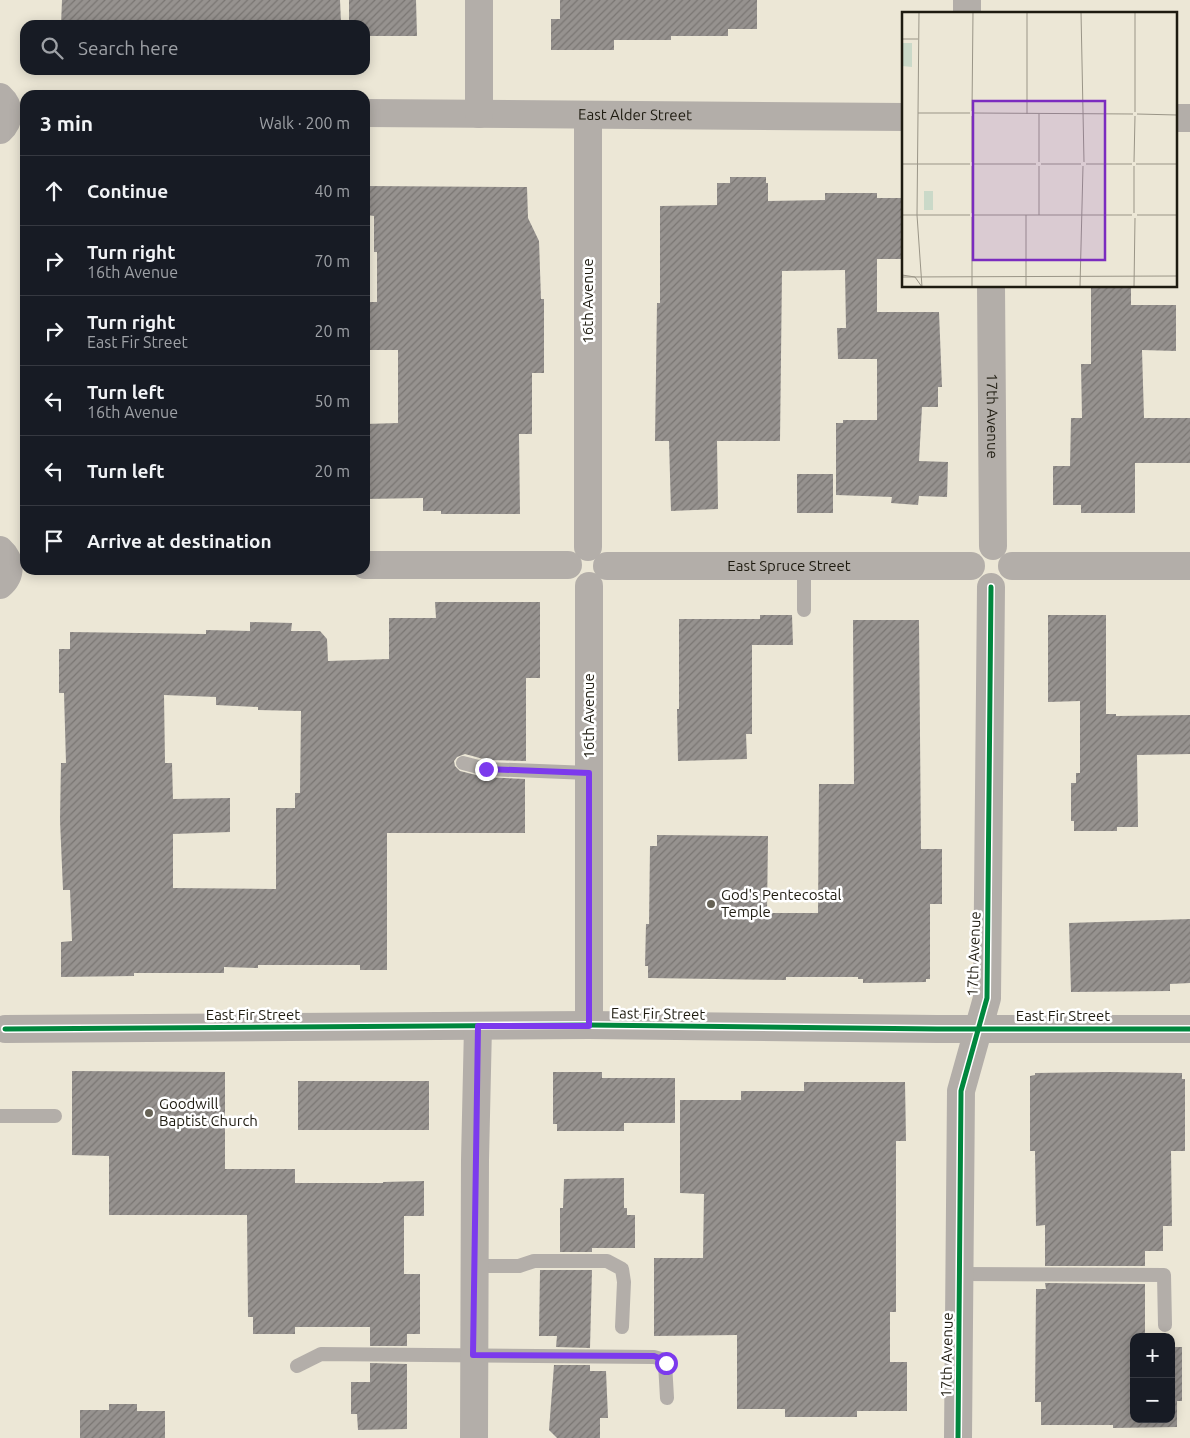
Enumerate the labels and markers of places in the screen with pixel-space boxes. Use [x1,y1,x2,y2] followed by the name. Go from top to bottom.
[721,886,842,920] place label: God's Pentecostal Temple
[705,898,717,910] marker: God's Pentecostal Temple
[159,1095,258,1129] place label: Goodwill Baptist Church
[143,1107,155,1119] marker: Goodwill Baptist Church

